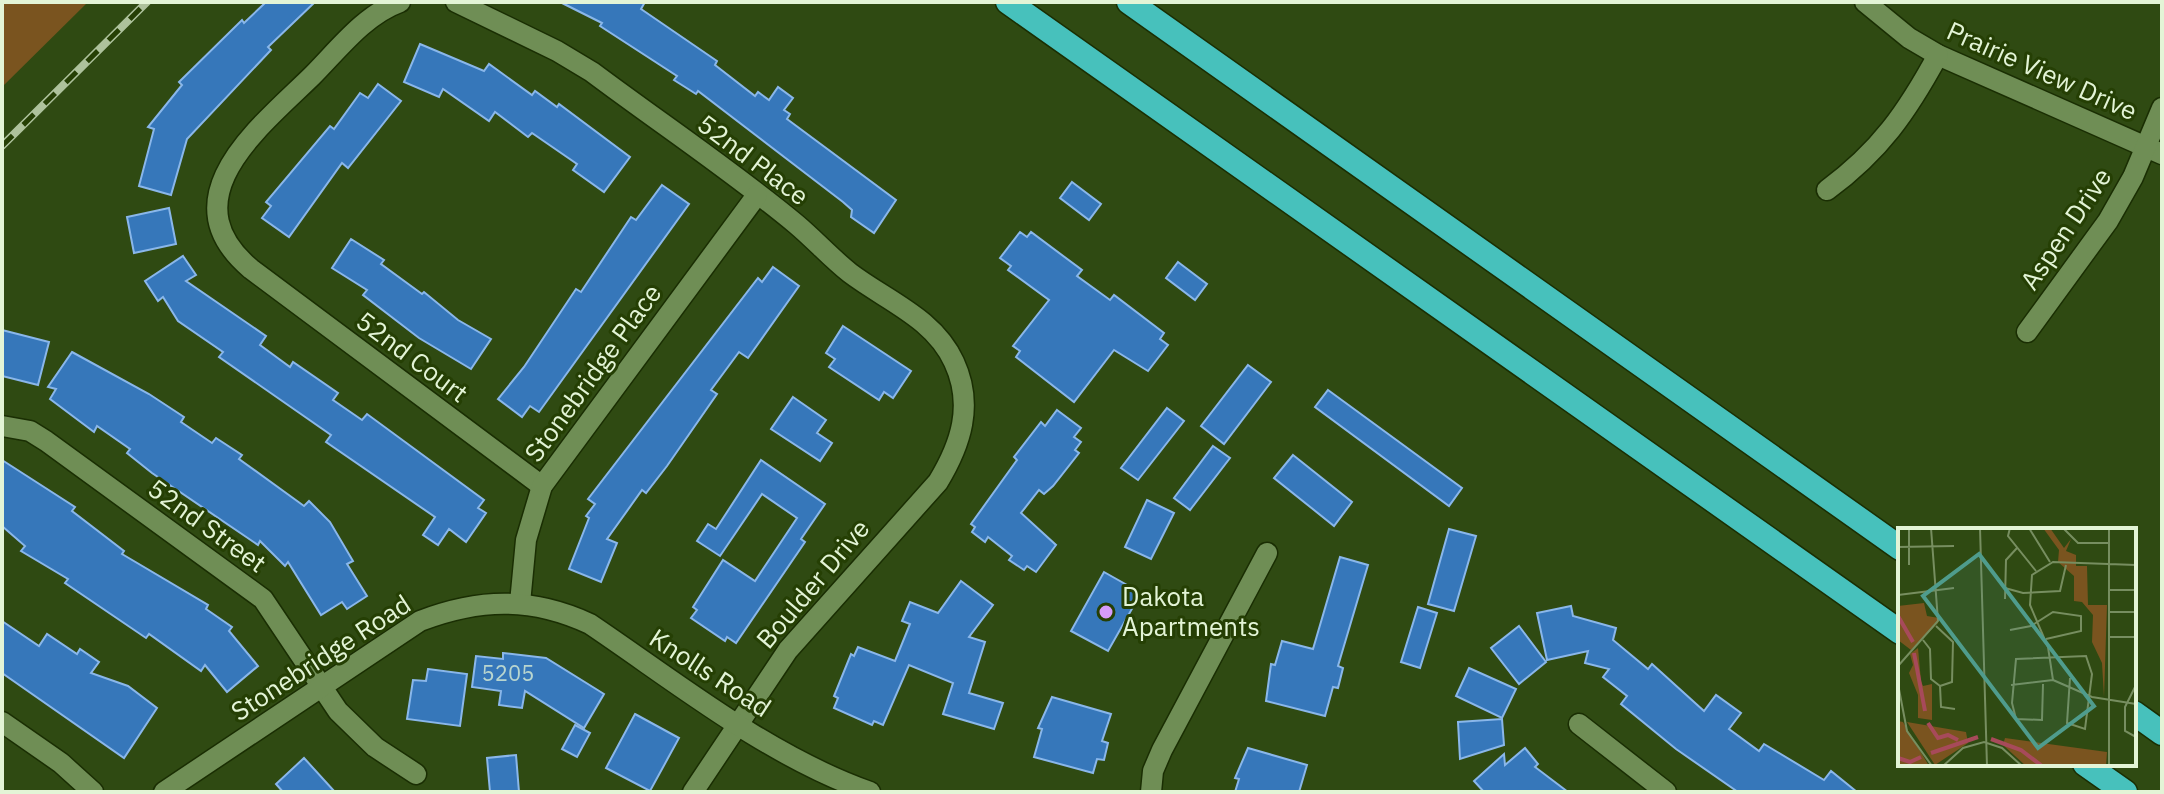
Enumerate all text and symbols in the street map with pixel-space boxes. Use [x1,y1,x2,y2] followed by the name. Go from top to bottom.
[1942,13,2143,127] street label: Prairie View Drive
[691,106,816,212] street label: 52nd Place
[2012,161,2118,296] street label: Aspen Drive
[516,277,668,468] street label: Stonebridge Place
[350,303,475,409] street label: 52nd Court
[142,471,274,580] street label: 52nd Street
[748,512,876,655] street label: Boulder Drive
[1898,528,2136,766] inset map
[1122,579,1260,643] place label: Dakota Apartments
[224,586,417,728] street label: Stonebridge Road
[1097,603,1115,621] marker: Dakota Apartments
[643,620,778,724] street label: Knolls Road
[482,658,534,687] house number: 5205

